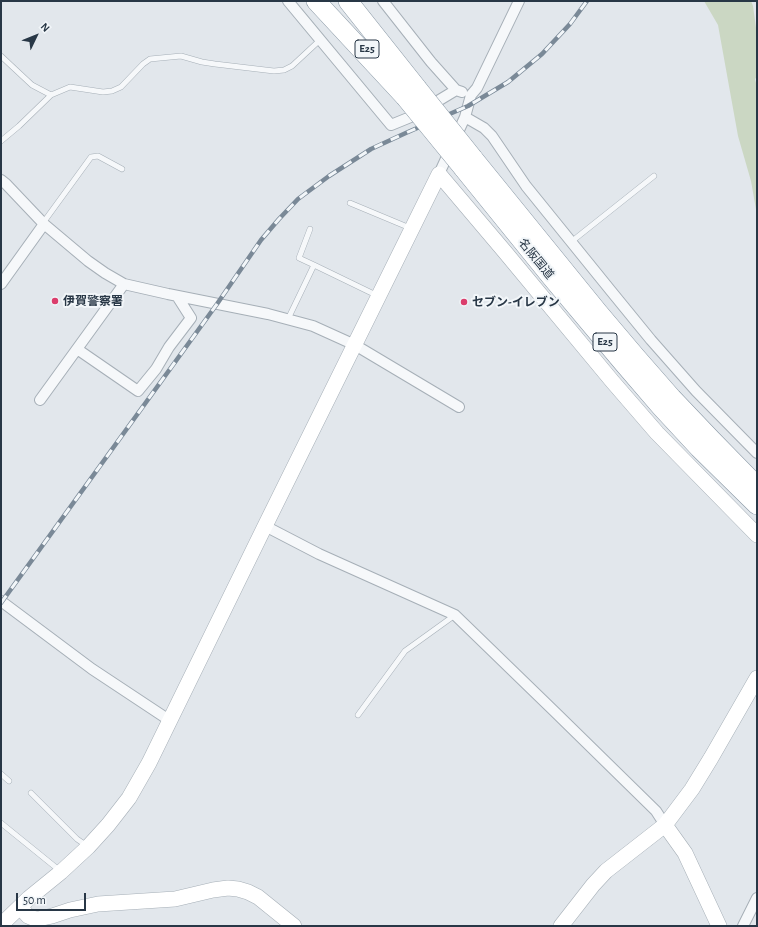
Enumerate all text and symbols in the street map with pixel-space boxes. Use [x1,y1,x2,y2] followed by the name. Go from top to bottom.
[16,16,56,56] north arrow
[39,21,52,34] text: N
[355,40,379,58] road number: E25
[515,236,557,282] street label: 名阪国道
[63,294,123,308] place label: 伊賀警察署
[472,295,560,309] place label: セブン-イレブン
[50,296,60,306] marker: 伊賀警察署
[459,297,469,307] marker: セブン-イレブン
[593,333,617,351] road number: E25
[18,885,88,911] scale bar
[23,894,46,906] text: 50 m

